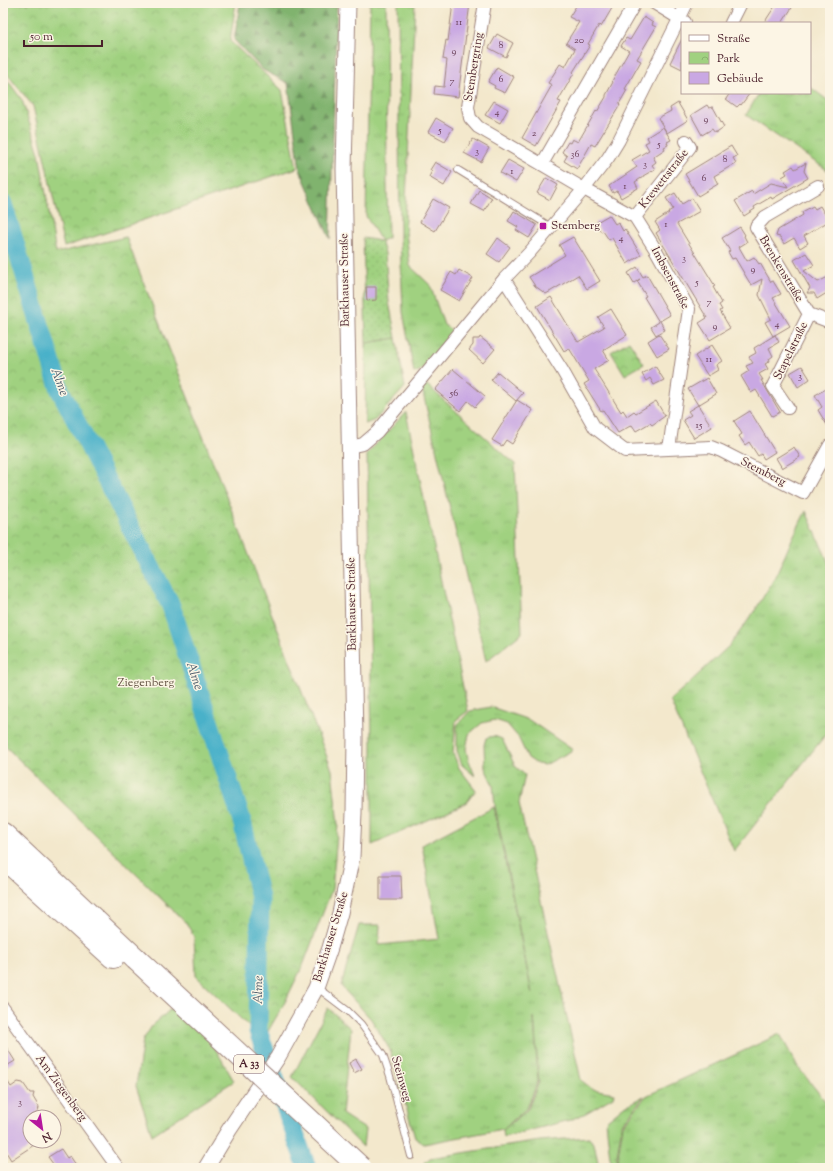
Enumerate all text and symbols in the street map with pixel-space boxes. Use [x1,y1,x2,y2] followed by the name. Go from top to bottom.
[456,15,463,30] house number: 11
[24,22,102,48] scale bar
[681,22,811,94] legend
[29,28,53,46] text: 50 m
[717,30,751,48] text: Straße
[460,31,488,103] street label: Stembergring
[574,33,584,48] house number: 20
[499,38,504,53] house number: 8
[452,44,457,59] house number: 9
[717,50,740,68] text: Park
[717,70,764,88] text: Gebäude
[499,72,504,87] house number: 6
[449,74,455,89] house number: 7
[494,105,500,120] house number: 4
[704,112,709,127] house number: 9
[437,123,442,138] house number: 5
[532,126,537,141] house number: 2
[656,137,661,152] house number: 5
[475,144,479,159] house number: 3
[635,145,693,213] street label: Krewettstraße
[571,147,579,162] house number: 36
[723,152,728,167] house number: 8
[643,157,647,172] house number: 3
[510,164,514,179] house number: 1
[702,171,707,186] house number: 6
[623,179,627,194] house number: 1
[551,217,600,235] place label: Stemberg
[664,217,668,232] house number: 1
[538,221,548,231] marker: Stemberg
[618,231,624,246] house number: 4
[754,232,808,306] street label: Brenkenstraße
[335,233,355,327] street label: Barkhauser Straße
[646,244,694,313] street label: Imbsenstraße
[682,251,686,266] house number: 3
[751,262,756,277] house number: 9
[694,275,699,290] house number: 5
[706,295,712,310] house number: 7
[774,317,780,332] house number: 4
[769,318,813,383] street label: Stapelstraße
[713,319,718,334] house number: 9
[706,352,713,367] house number: 11
[46,366,72,398] water label: Alme
[798,369,802,384] house number: 3
[449,386,458,401] house number: 56
[696,418,703,433] house number: 15
[737,453,789,491] street label: Stemberg
[342,557,362,651] street label: Barkhauser Straße
[181,660,207,692] water label: Alme
[118,674,174,692] park label: Ziegenberg
[309,889,353,984] street label: Barkhauser Straße
[250,976,268,1004] water label: Alme
[31,1051,92,1125] street label: Am Ziegenberg
[386,1054,416,1104] street label: Steinweg
[234,1055,264,1073] road number: A 33
[18,1095,22,1110] house number: 3
[22,1109,62,1149] north arrow
[39,1127,55,1146] text: N

